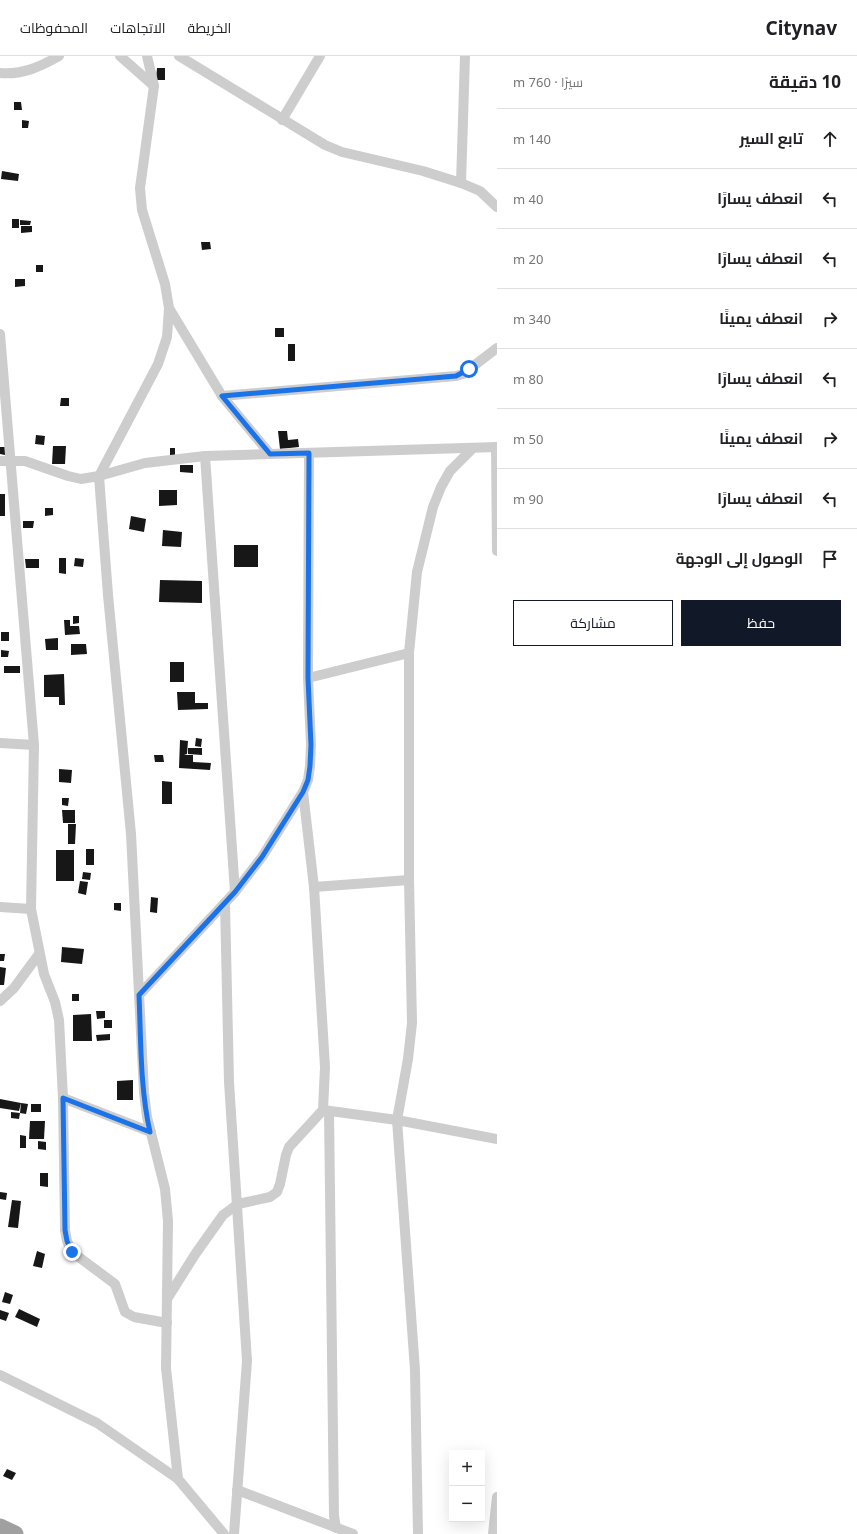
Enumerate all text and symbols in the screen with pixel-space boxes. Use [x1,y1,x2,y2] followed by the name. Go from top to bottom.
[765,15,837,41] text: Citynav
[20,18,88,37] text: المحفوظات
[110,18,166,37] text: الاتجاهات
[188,18,231,37] text: الخريطة
[769,70,841,93] text: 10 دقيقة
[513,73,583,91] text: سيرًا · 760 m
[739,128,803,148] text: تابع السير
[819,128,841,150] icon: ahead
[513,130,551,148] text: 140 m
[717,188,803,208] text: انعطف يسارًا
[819,188,841,210] icon: left
[513,190,543,208] text: 40 m
[717,248,803,268] text: انعطف يسارًا
[819,248,841,270] icon: left
[513,250,543,268] text: 20 m
[719,308,803,328] text: انعطف يمينًا
[819,308,841,330] icon: right
[513,310,551,328] text: 340 m
[460,360,478,378] route start
[717,368,803,388] text: انعطف يسارًا
[819,368,841,390] icon: left
[513,370,543,388] text: 80 m
[719,428,803,448] text: انعطف يمينًا
[819,428,841,450] icon: right
[513,430,543,448] text: 50 m
[717,488,803,508] text: انعطف يسارًا
[819,488,841,510] icon: left
[513,490,543,508] text: 90 m
[676,548,803,568] text: الوصول إلى الوجهة
[819,548,841,570] icon: arrive
[513,600,673,646] button: مشاركة
[681,600,841,646] button: حفظ
[63,1243,81,1261] route end
[449,1450,485,1522] map controls
[449,1450,485,1486] button: +
[449,1486,485,1522] button: −

